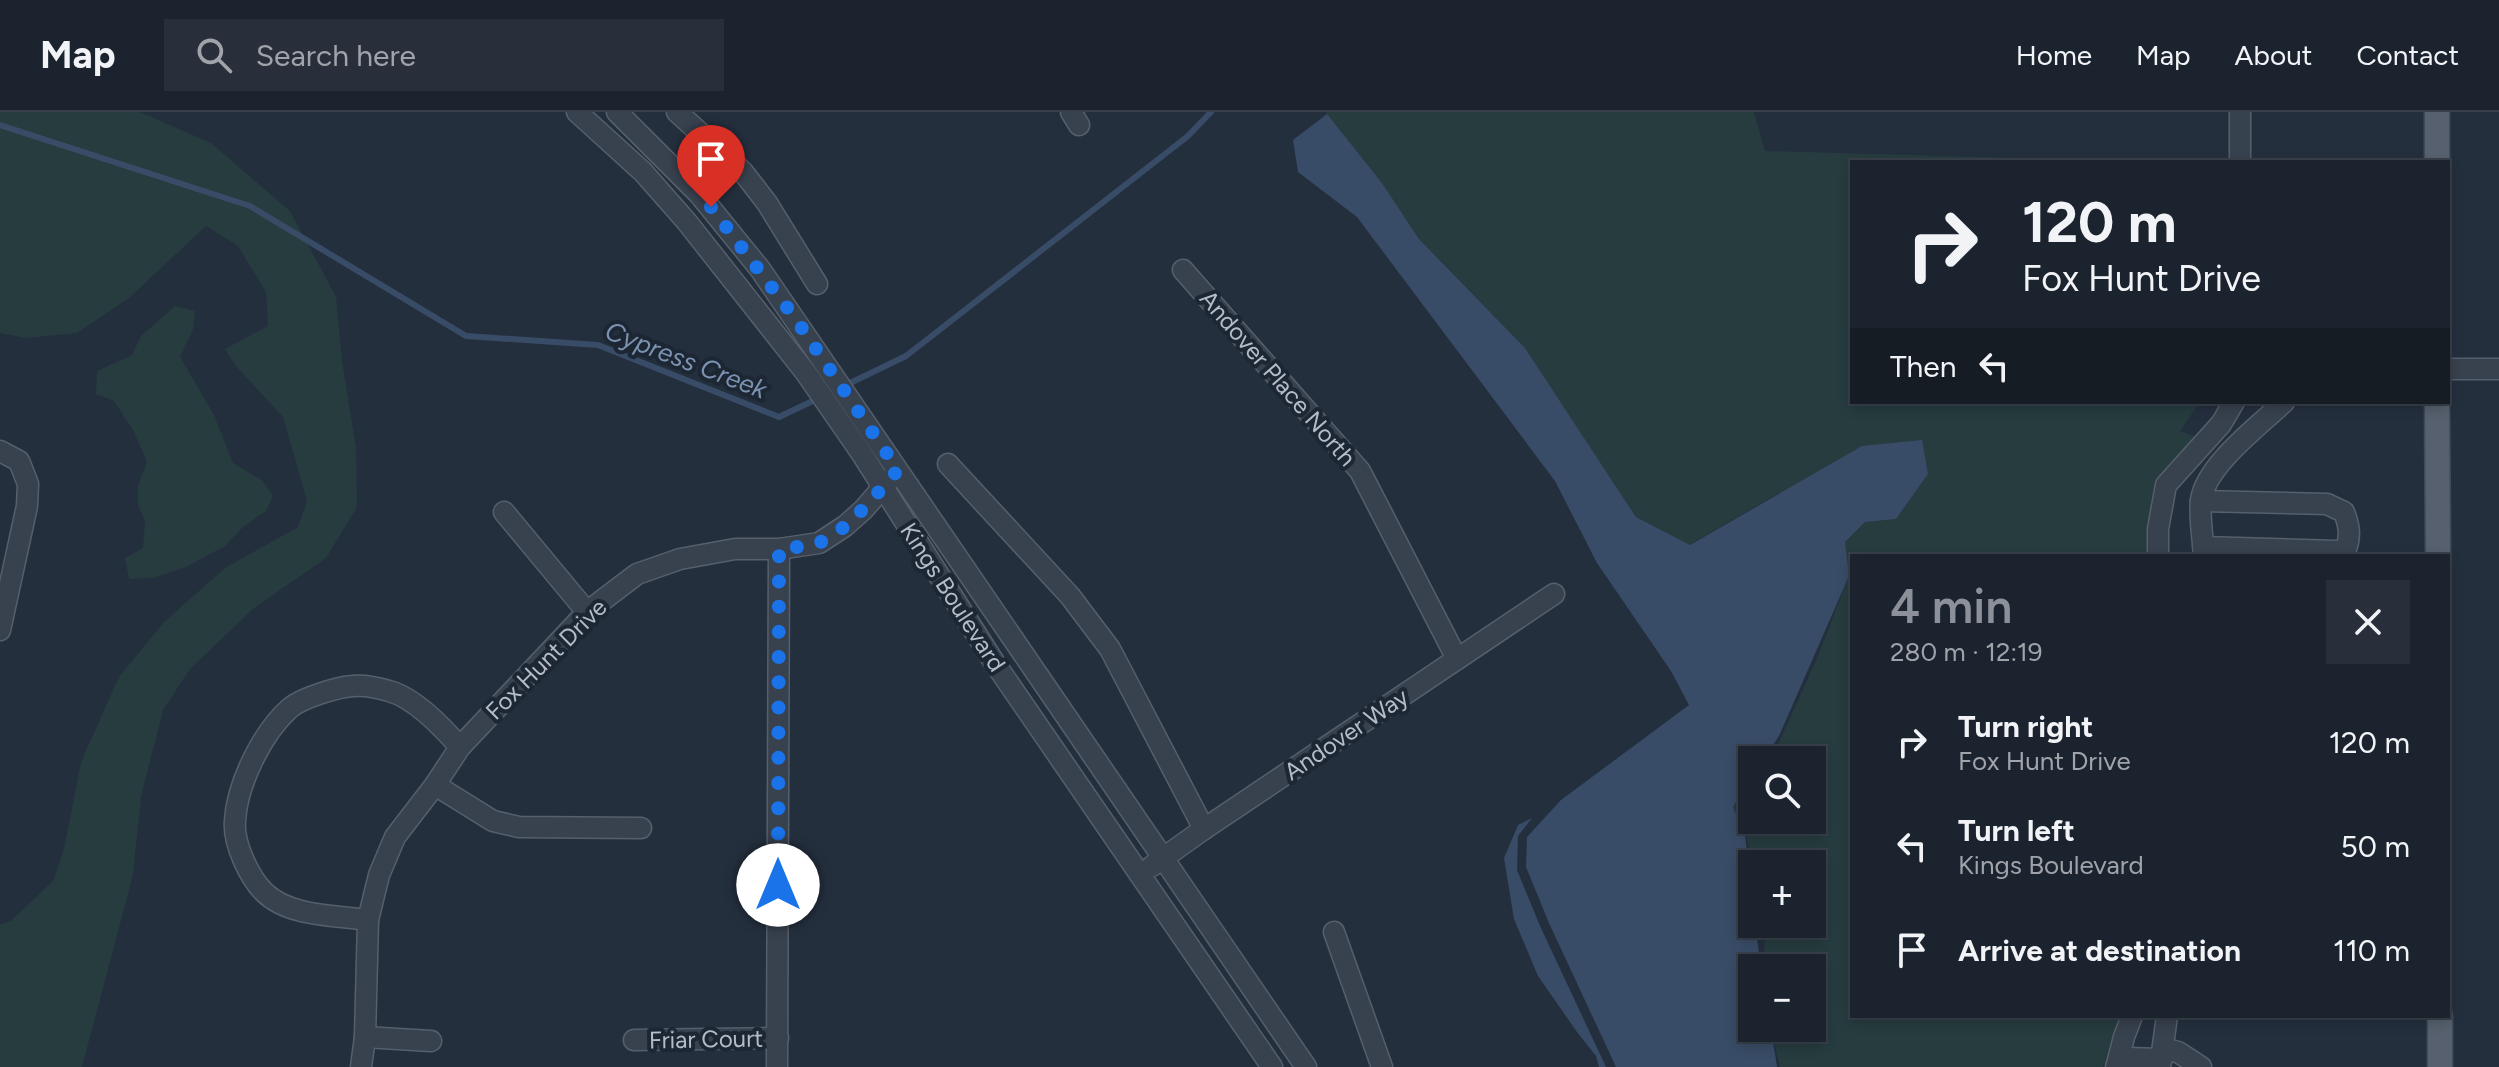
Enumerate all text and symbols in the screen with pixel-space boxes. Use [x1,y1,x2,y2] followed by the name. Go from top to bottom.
[164,19,724,91] search box
[40,32,116,78] text: Map
[192,33,236,77] icon: search
[256,37,416,74] text: Search here
[2016,38,2092,72] text: Home
[2136,38,2191,72] text: Map
[2235,38,2312,72] text: About
[2356,38,2459,72] text: Contact
[677,125,745,207] pin
[689,137,733,181] icon: arrive
[2022,189,2177,256] text: 120 m
[1890,192,1994,296] icon: right
[2022,257,2261,300] text: Fox Hunt Drive
[1194,284,1362,472] street label: Andover Place North
[601,315,773,406] water label: Cypress Creek
[1972,344,2016,388] icon: left
[1890,348,1956,385] text: Then
[894,517,1012,677] street label: Kings Boulevard
[1890,577,2012,635] text: 4 min
[2326,580,2410,664] button: close
[479,592,613,726] street label: Fox Hunt Drive
[1890,636,2042,668] text: 280 m · 12:19
[1278,682,1414,786] street label: Andover Way
[1958,708,2093,745] text: Turn right
[1890,720,1934,764] icon: right
[2329,724,2410,761] text: 120 m
[1958,745,2131,777] text: Fox Hunt Drive
[1738,746,1826,1042] map controls
[1738,746,1826,834] button: search
[1958,812,2075,849] text: Turn left
[1890,824,1934,868] icon: left
[2341,828,2410,865] text: 50 m
[736,843,820,927] position arrow
[1958,849,2144,881] text: Kings Boulevard
[1738,850,1826,938] button: +
[1890,928,1934,972] icon: arrive
[1958,932,2241,969] text: Arrive at destination
[2333,932,2410,969] text: 110 m
[1738,954,1826,1042] button: −
[648,1024,764,1054] street label: Friar Court

